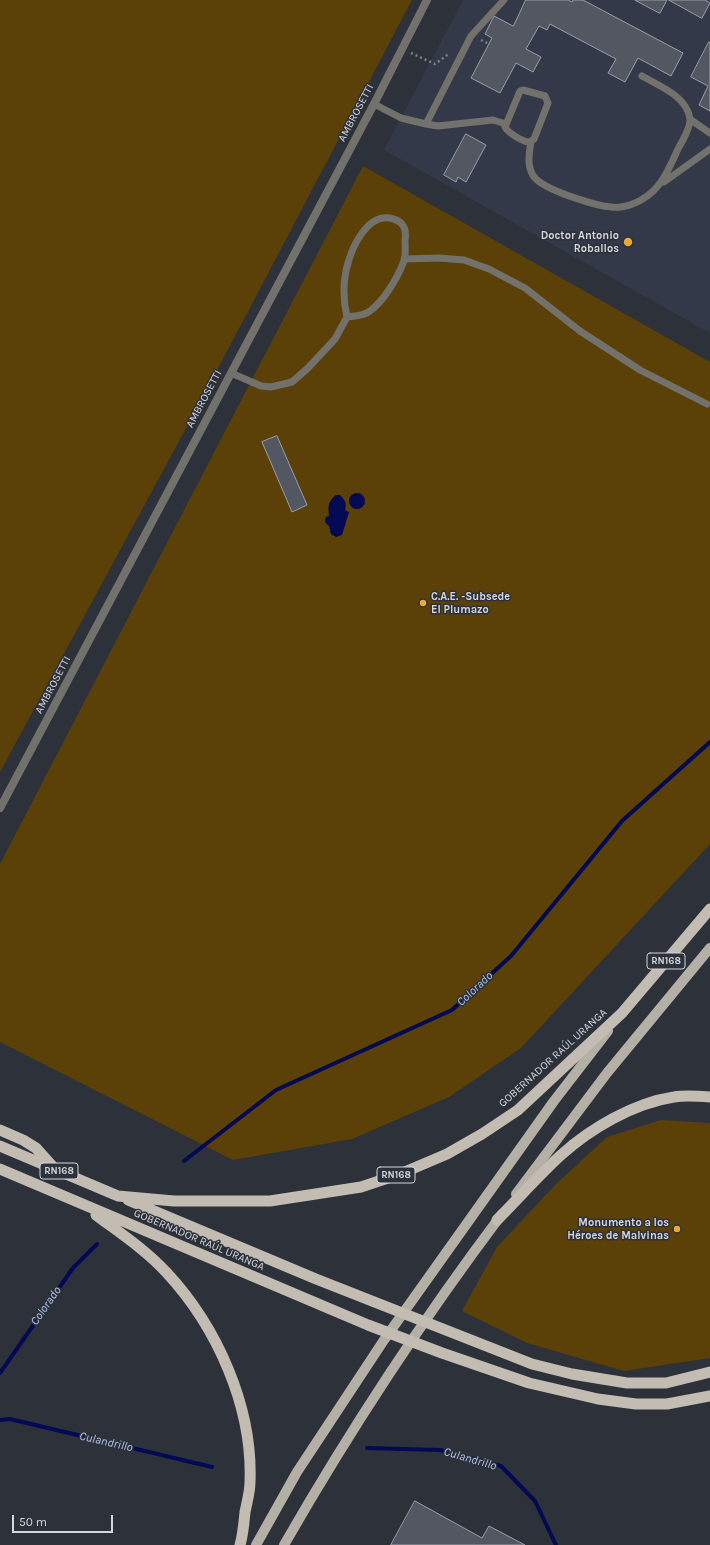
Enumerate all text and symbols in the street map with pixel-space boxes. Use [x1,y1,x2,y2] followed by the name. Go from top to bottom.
[335,82,377,144] street label: AMBROSETTI
[541,229,619,255] place label: Doctor Antonio Roballos
[622,236,634,248] marker: Doctor Antonio Roballos
[183,368,225,430] street label: AMBROSETTI
[431,590,510,616] place label: C.A.E. -Subsede El Plumazo
[418,598,428,608] marker: C.A.E. -Subsede El Plumazo
[32,654,74,716] street label: AMBROSETTI
[647,953,685,969] road number: RN168
[454,969,496,1009] water label: Colorado
[496,1006,610,1110] street label: GOBERNADOR RAÚL URANGA
[40,1163,78,1179] road number: RN168
[377,1167,415,1183] road number: RN168
[132,1206,266,1274] street label: GOBERNADOR RAÚL URANGA
[567,1216,669,1242] place label: Monumento a los Héroes de Malvinas
[672,1224,682,1234] marker: Monumento a los Héroes de Malvinas
[28,1284,64,1328] water label: Colorado
[78,1429,134,1455] water label: Culandrillo
[442,1445,498,1473] water label: Culandrillo
[14,1507,115,1533] scale bar
[19,1515,47,1529] text: 50 m

